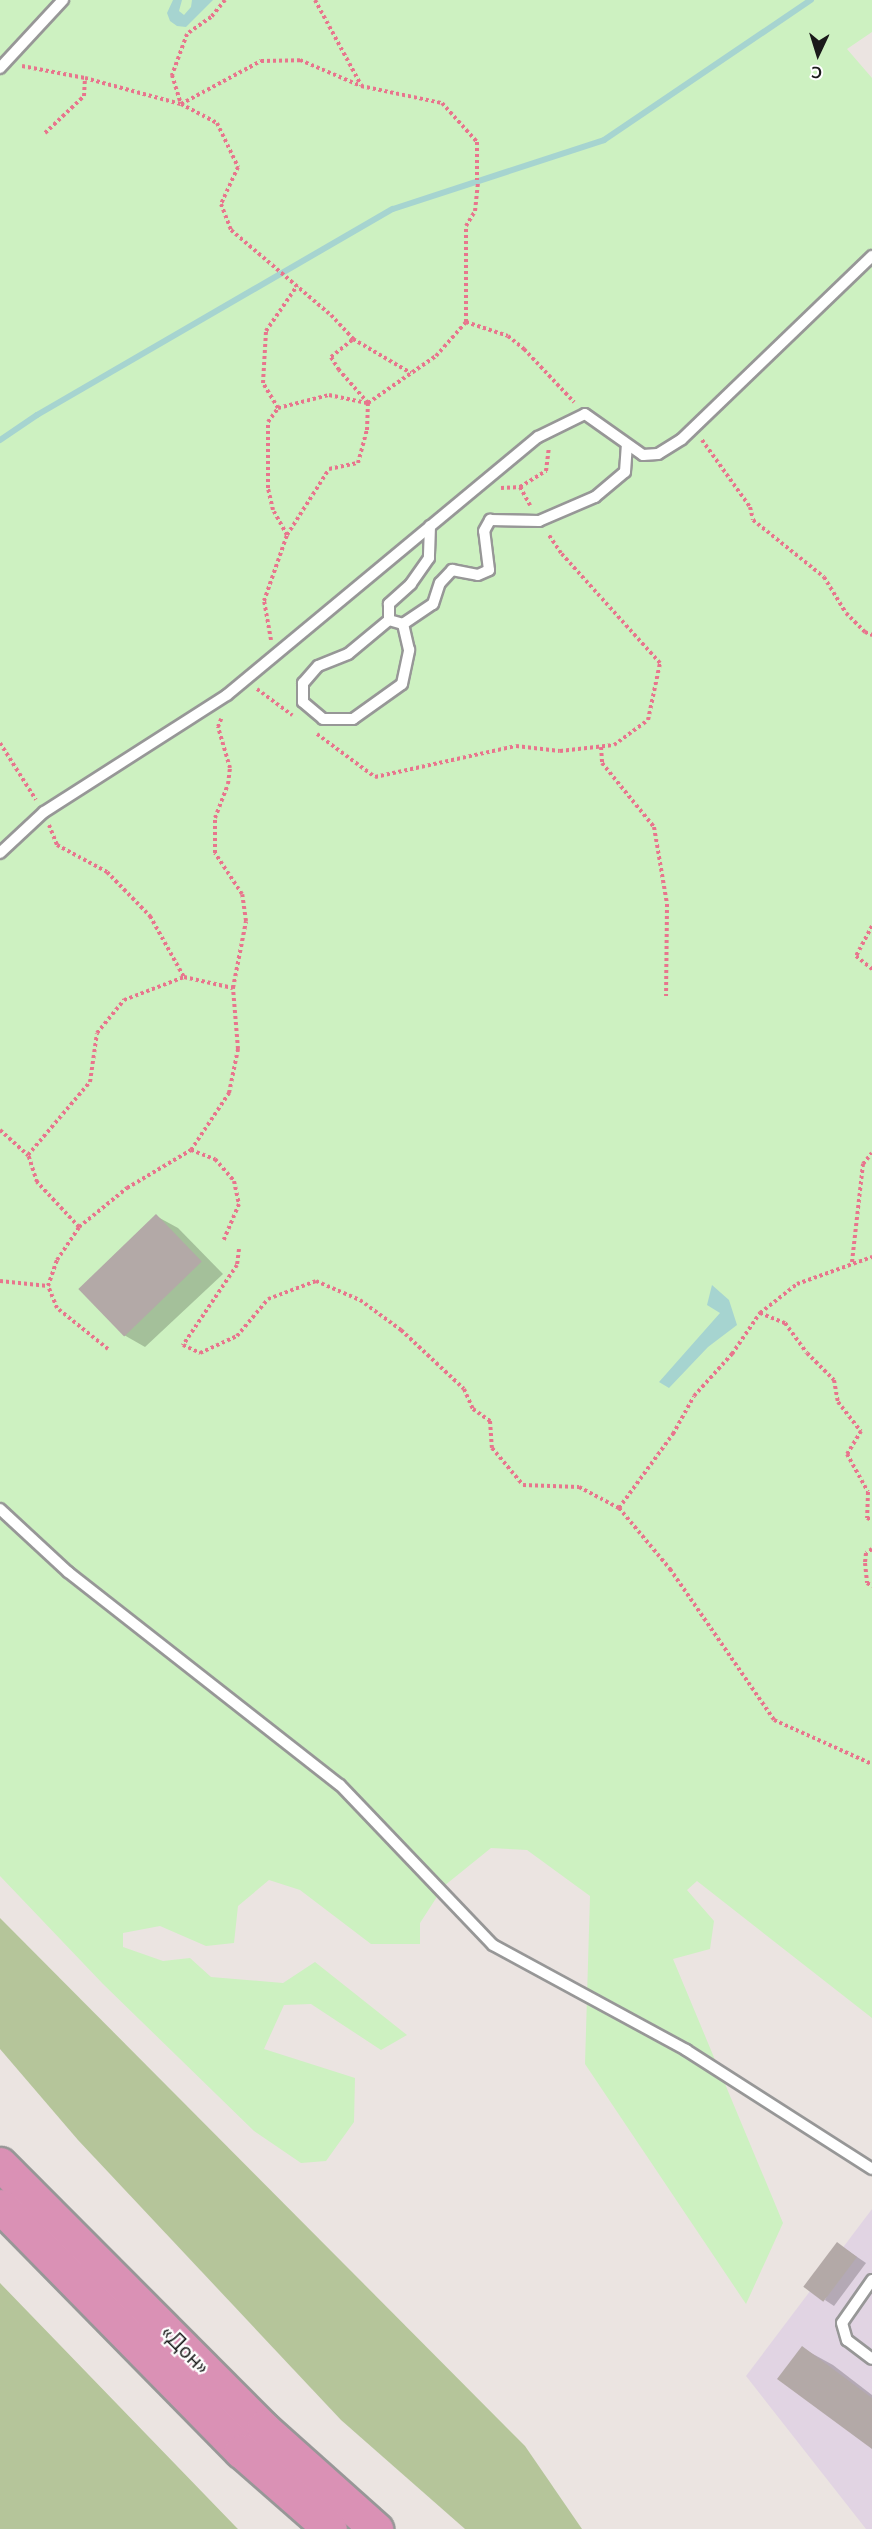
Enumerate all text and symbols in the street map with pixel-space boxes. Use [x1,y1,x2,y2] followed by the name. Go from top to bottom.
[788,24,848,84] north arrow
[811,61,823,83] text: С
[155,2320,215,2380] street label: «Дон»

